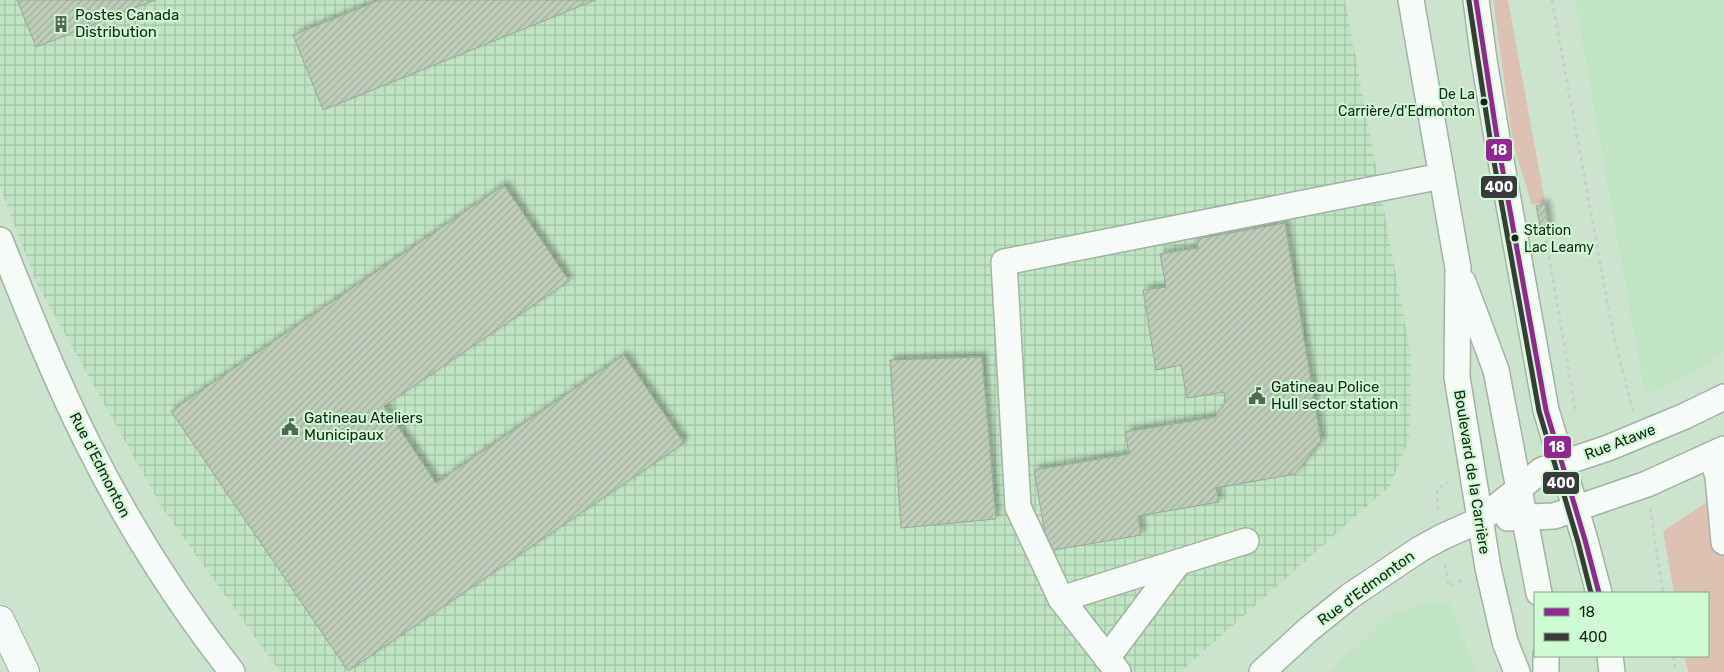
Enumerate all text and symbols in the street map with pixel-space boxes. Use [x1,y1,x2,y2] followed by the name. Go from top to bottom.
[75,6,179,41] place label: Postes Canada Distribution
[51,14,71,34] building icon: Postes Canada Distribution
[1338,86,1475,120] place label: De La Carrière/d'Edmonton
[1479,97,1489,107] marker: De La Carrière/d'Edmonton
[1485,138,1513,162] line badge: 18
[1491,142,1507,159] text: 18
[1480,175,1518,199] line badge: 400
[1485,179,1513,196] text: 400
[1524,222,1594,256] place label: Station Lac Leamy
[1510,233,1520,243] marker: Station Lac Leamy
[1271,378,1398,413] place label: Gatineau Police Hull sector station
[1247,386,1267,406] public building icon: Gatineau Police Hull sector station
[1450,389,1494,555] street label: Boulevard de la Carrière
[66,409,134,521] street label: Rue d'Edmonton
[304,409,423,444] place label: Gatineau Ateliers Municipaux
[280,417,300,437] public building icon: Gatineau Ateliers Municipaux
[1582,420,1658,464] street label: Rue Atawe
[1543,435,1572,459] line badge: 18
[1549,439,1565,456] text: 18
[1542,471,1580,495] line badge: 400
[1547,475,1575,492] text: 400
[1314,547,1418,629] street label: Rue d'Edmonton
[1534,592,1709,657] legend
[1579,603,1595,621] text: 18
[1579,628,1607,646] text: 400

